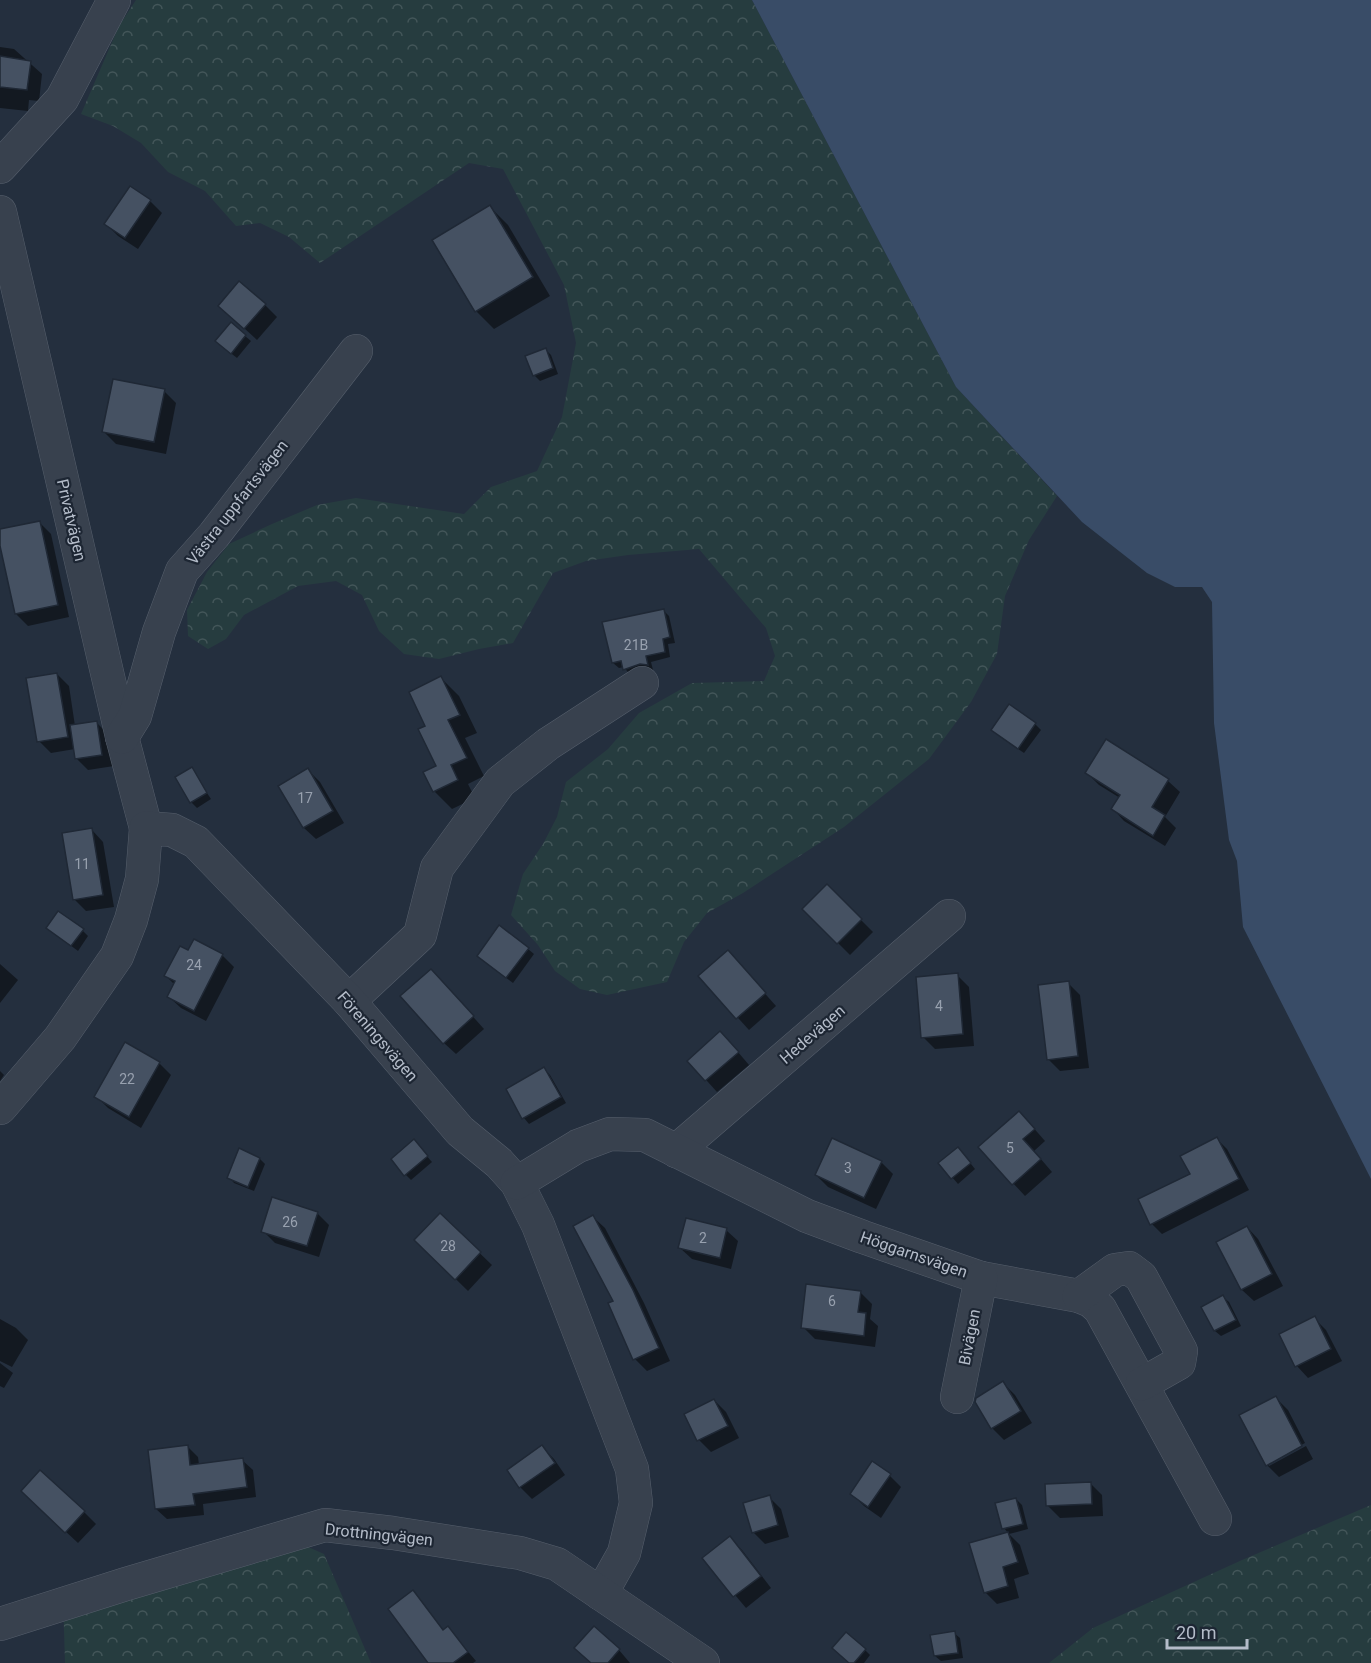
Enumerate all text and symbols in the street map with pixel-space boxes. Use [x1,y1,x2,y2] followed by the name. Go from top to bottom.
[183,436,292,568] street label: Västra uppfartsvägen
[53,477,90,563] street label: Privatvägen
[624,637,648,653] house number: 21B
[297,790,313,806] house number: 17
[74,856,90,872] house number: 11
[186,957,202,973] house number: 24
[333,987,422,1085] street label: Föreningsvägen
[935,998,943,1014] house number: 4
[776,1001,849,1068] street label: Hedevägen
[119,1071,135,1087] house number: 22
[1006,1140,1014,1156] house number: 5
[844,1160,852,1176] house number: 3
[282,1214,298,1230] house number: 26
[858,1227,970,1282] street label: Höggarnsvägen
[699,1230,707,1246] house number: 2
[440,1238,456,1254] house number: 28
[828,1293,836,1309] house number: 6
[955,1308,984,1367] street label: Bivägen
[324,1519,434,1550] street label: Drottningvägen
[1167,1612,1246,1650] scale bar
[1176,1622,1216,1643] text: 20 m

